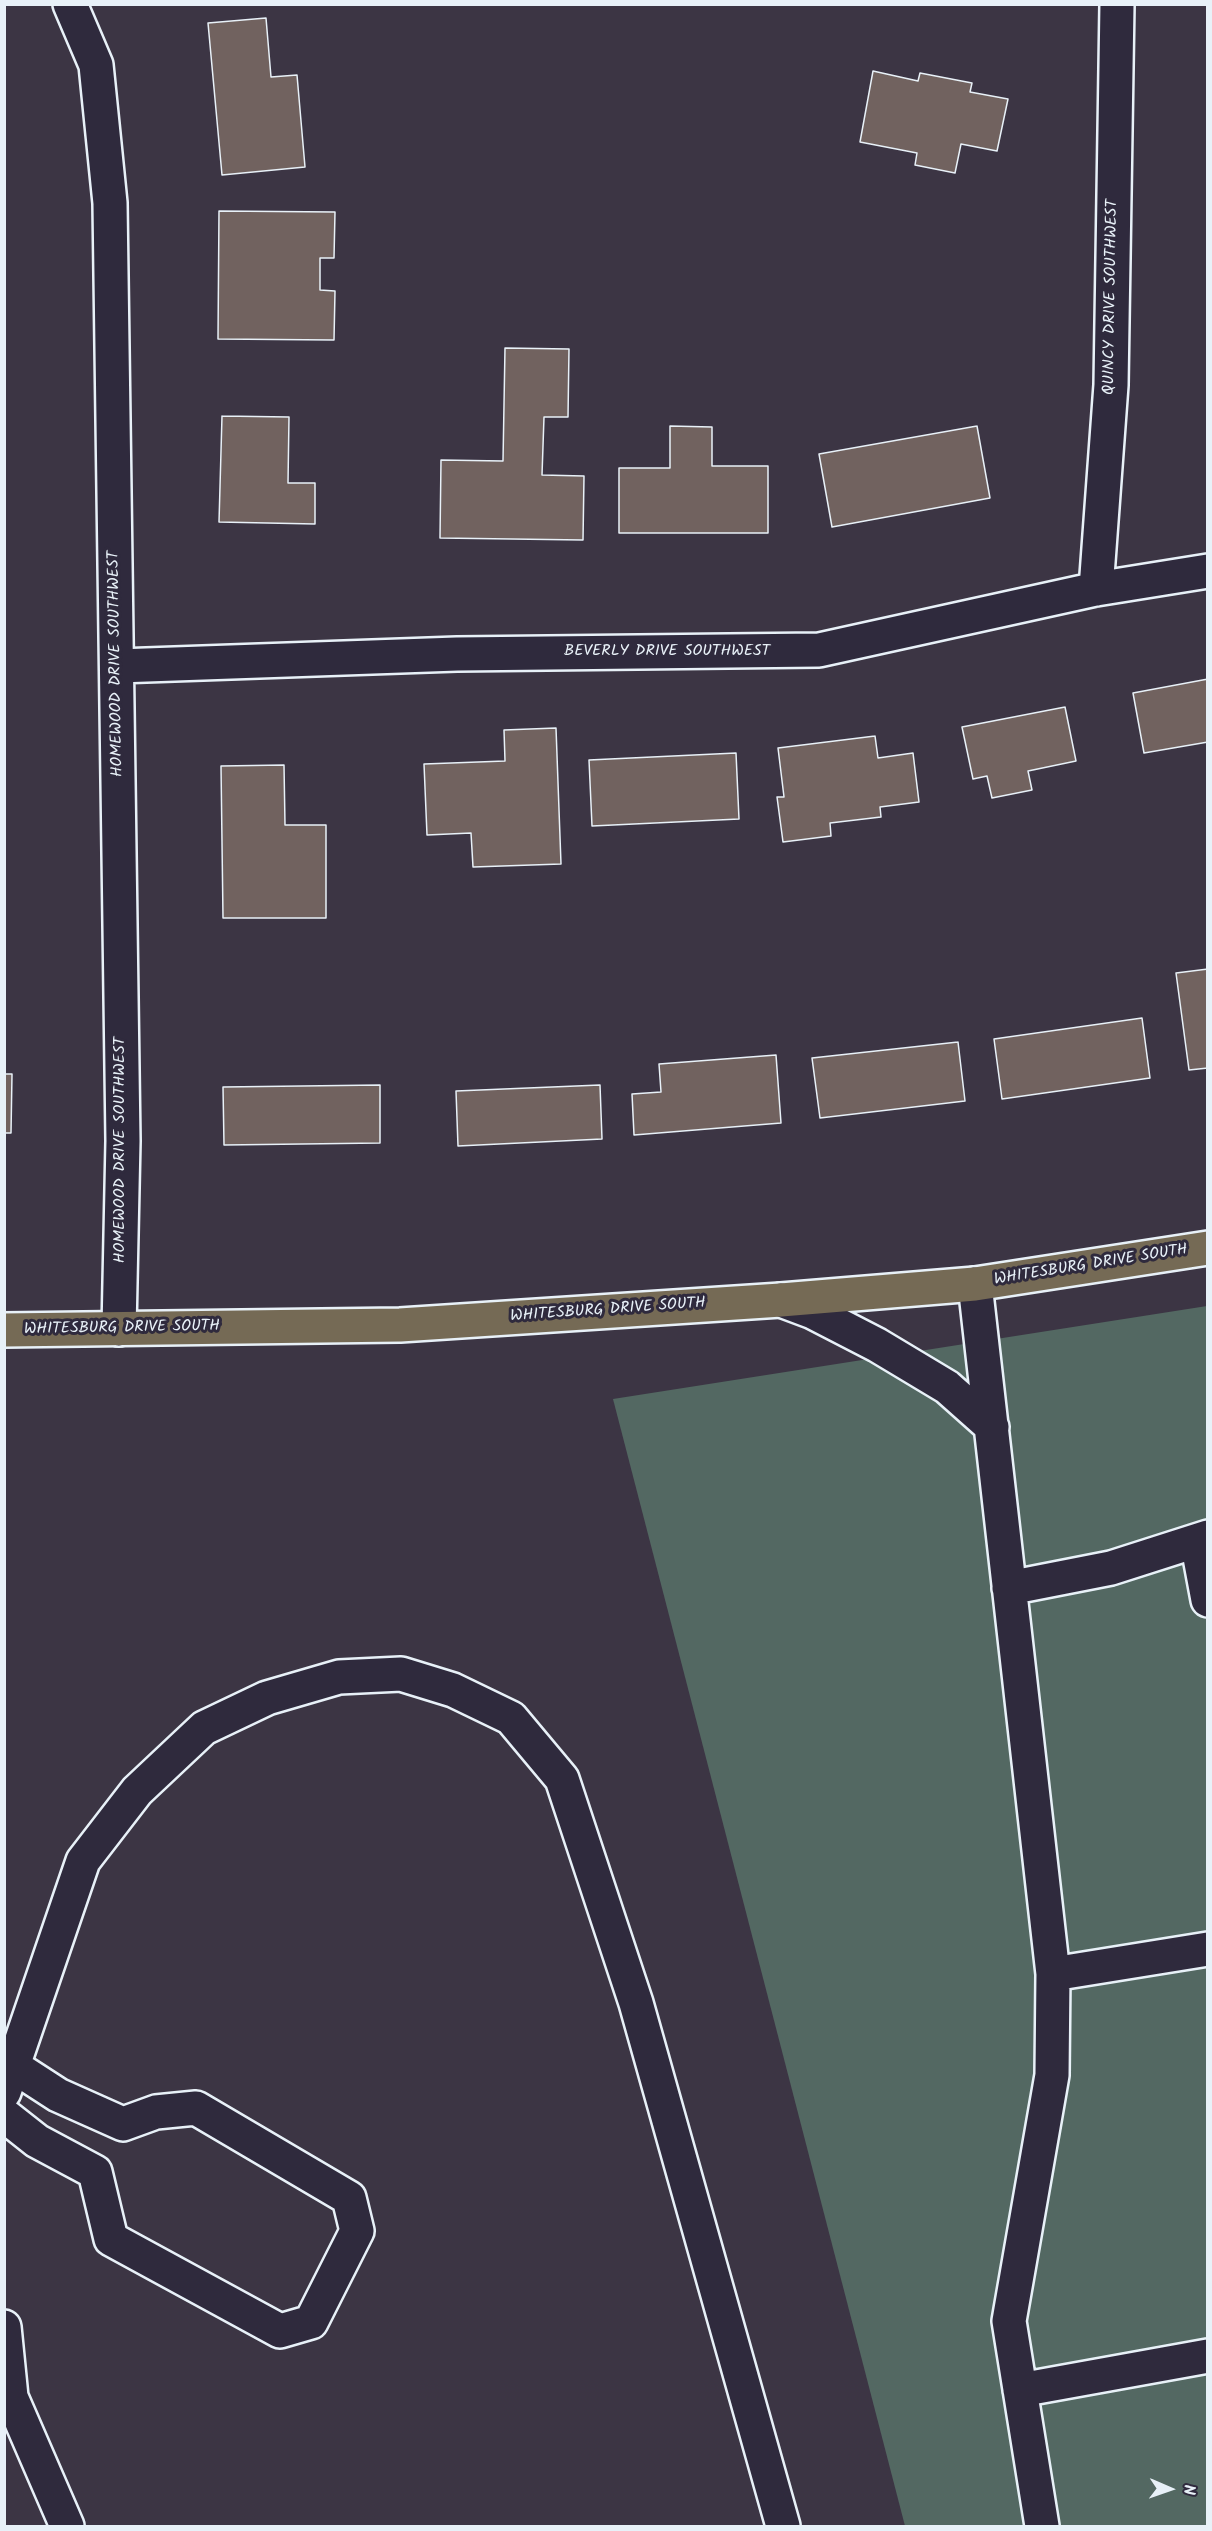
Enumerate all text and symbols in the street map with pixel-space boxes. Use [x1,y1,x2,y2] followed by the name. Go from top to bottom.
[1101,199,1123,395] street label: QUINCY DRIVE SOUTHWEST
[105,551,129,777] street label: HOMEWOOD DRIVE SOUTHWEST
[564,642,770,662] street label: BEVERLY DRIVE SOUTHWEST
[111,1037,131,1263] street label: HOMEWOOD DRIVE SOUTHWEST
[993,1241,1189,1291] street label: WHITESBURG DRIVE SOUTH
[510,1295,706,1327] street label: WHITESBURG DRIVE SOUTH
[24,1318,220,1340] street label: WHITESBURG DRIVE SOUTH
[1140,2459,1200,2519] north arrow
[1176,2484,1201,2495] text: N

